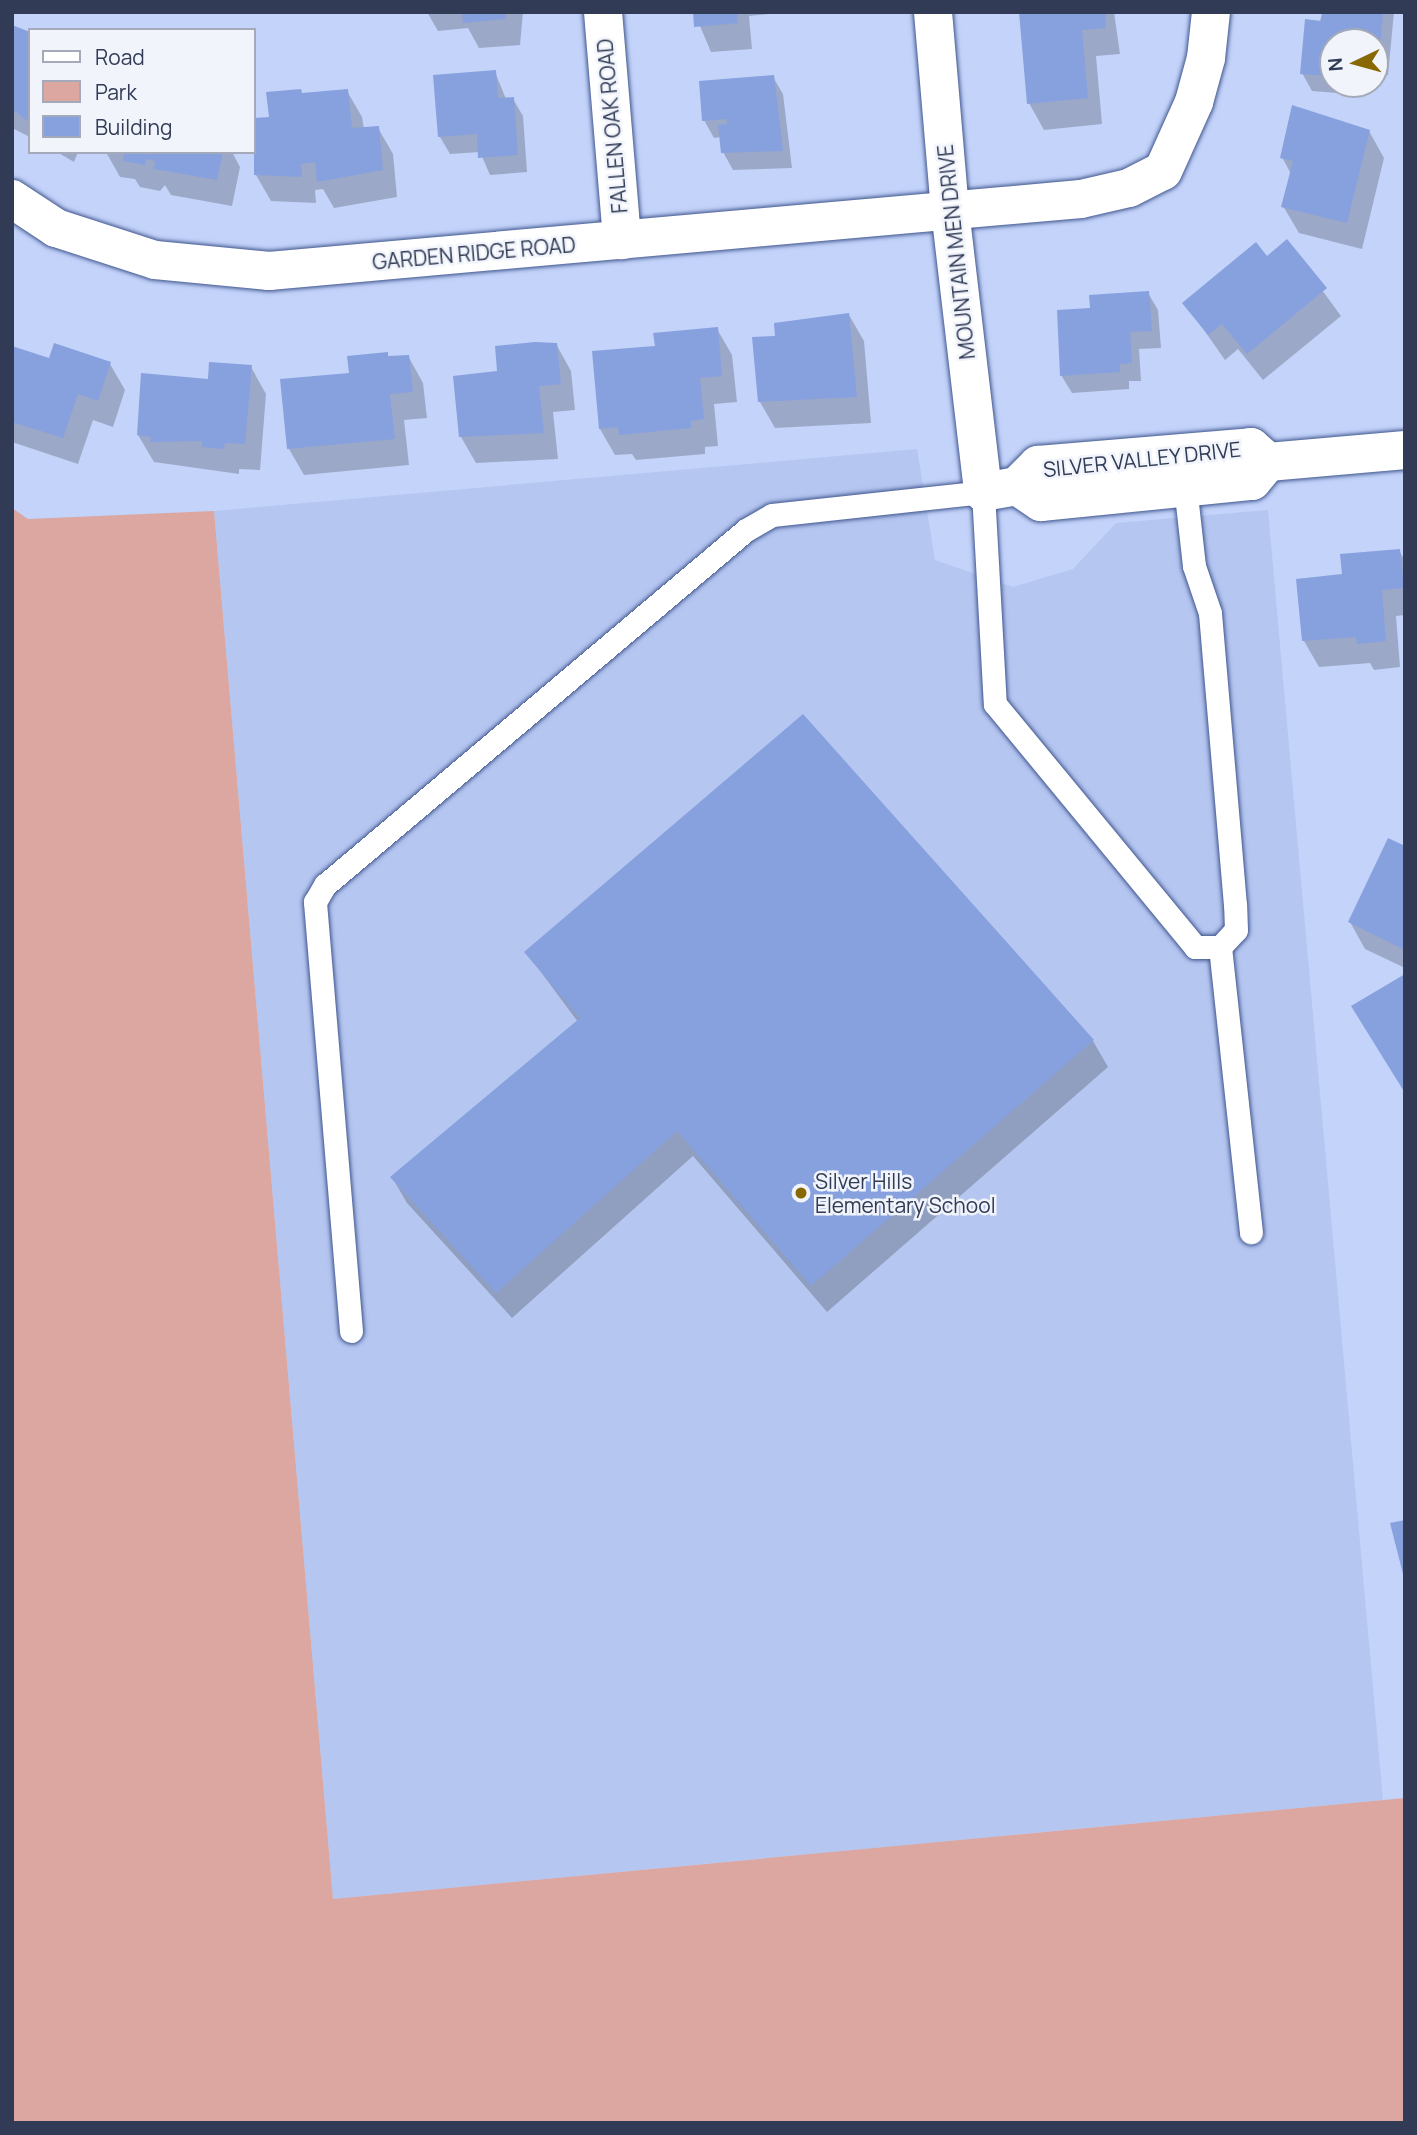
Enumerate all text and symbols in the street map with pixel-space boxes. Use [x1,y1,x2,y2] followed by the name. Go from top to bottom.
[28,28,256,154] legend
[1319,28,1389,98] north arrow
[592,37,632,215] street label: FALLEN OAK ROAD
[95,43,145,71] text: Road
[1322,57,1349,73] text: N
[95,78,137,106] text: Park
[95,113,172,141] text: Building
[932,143,980,361] street label: MOUNTAIN MEN DRIVE
[371,232,577,274] street label: GARDEN RIDGE ROAD
[1041,436,1243,482] street label: SILVER VALLEY DRIVE
[815,1168,996,1218] place label: Silver Hills Elementary School
[793,1185,809,1201] marker: Silver Hills Elementary School

